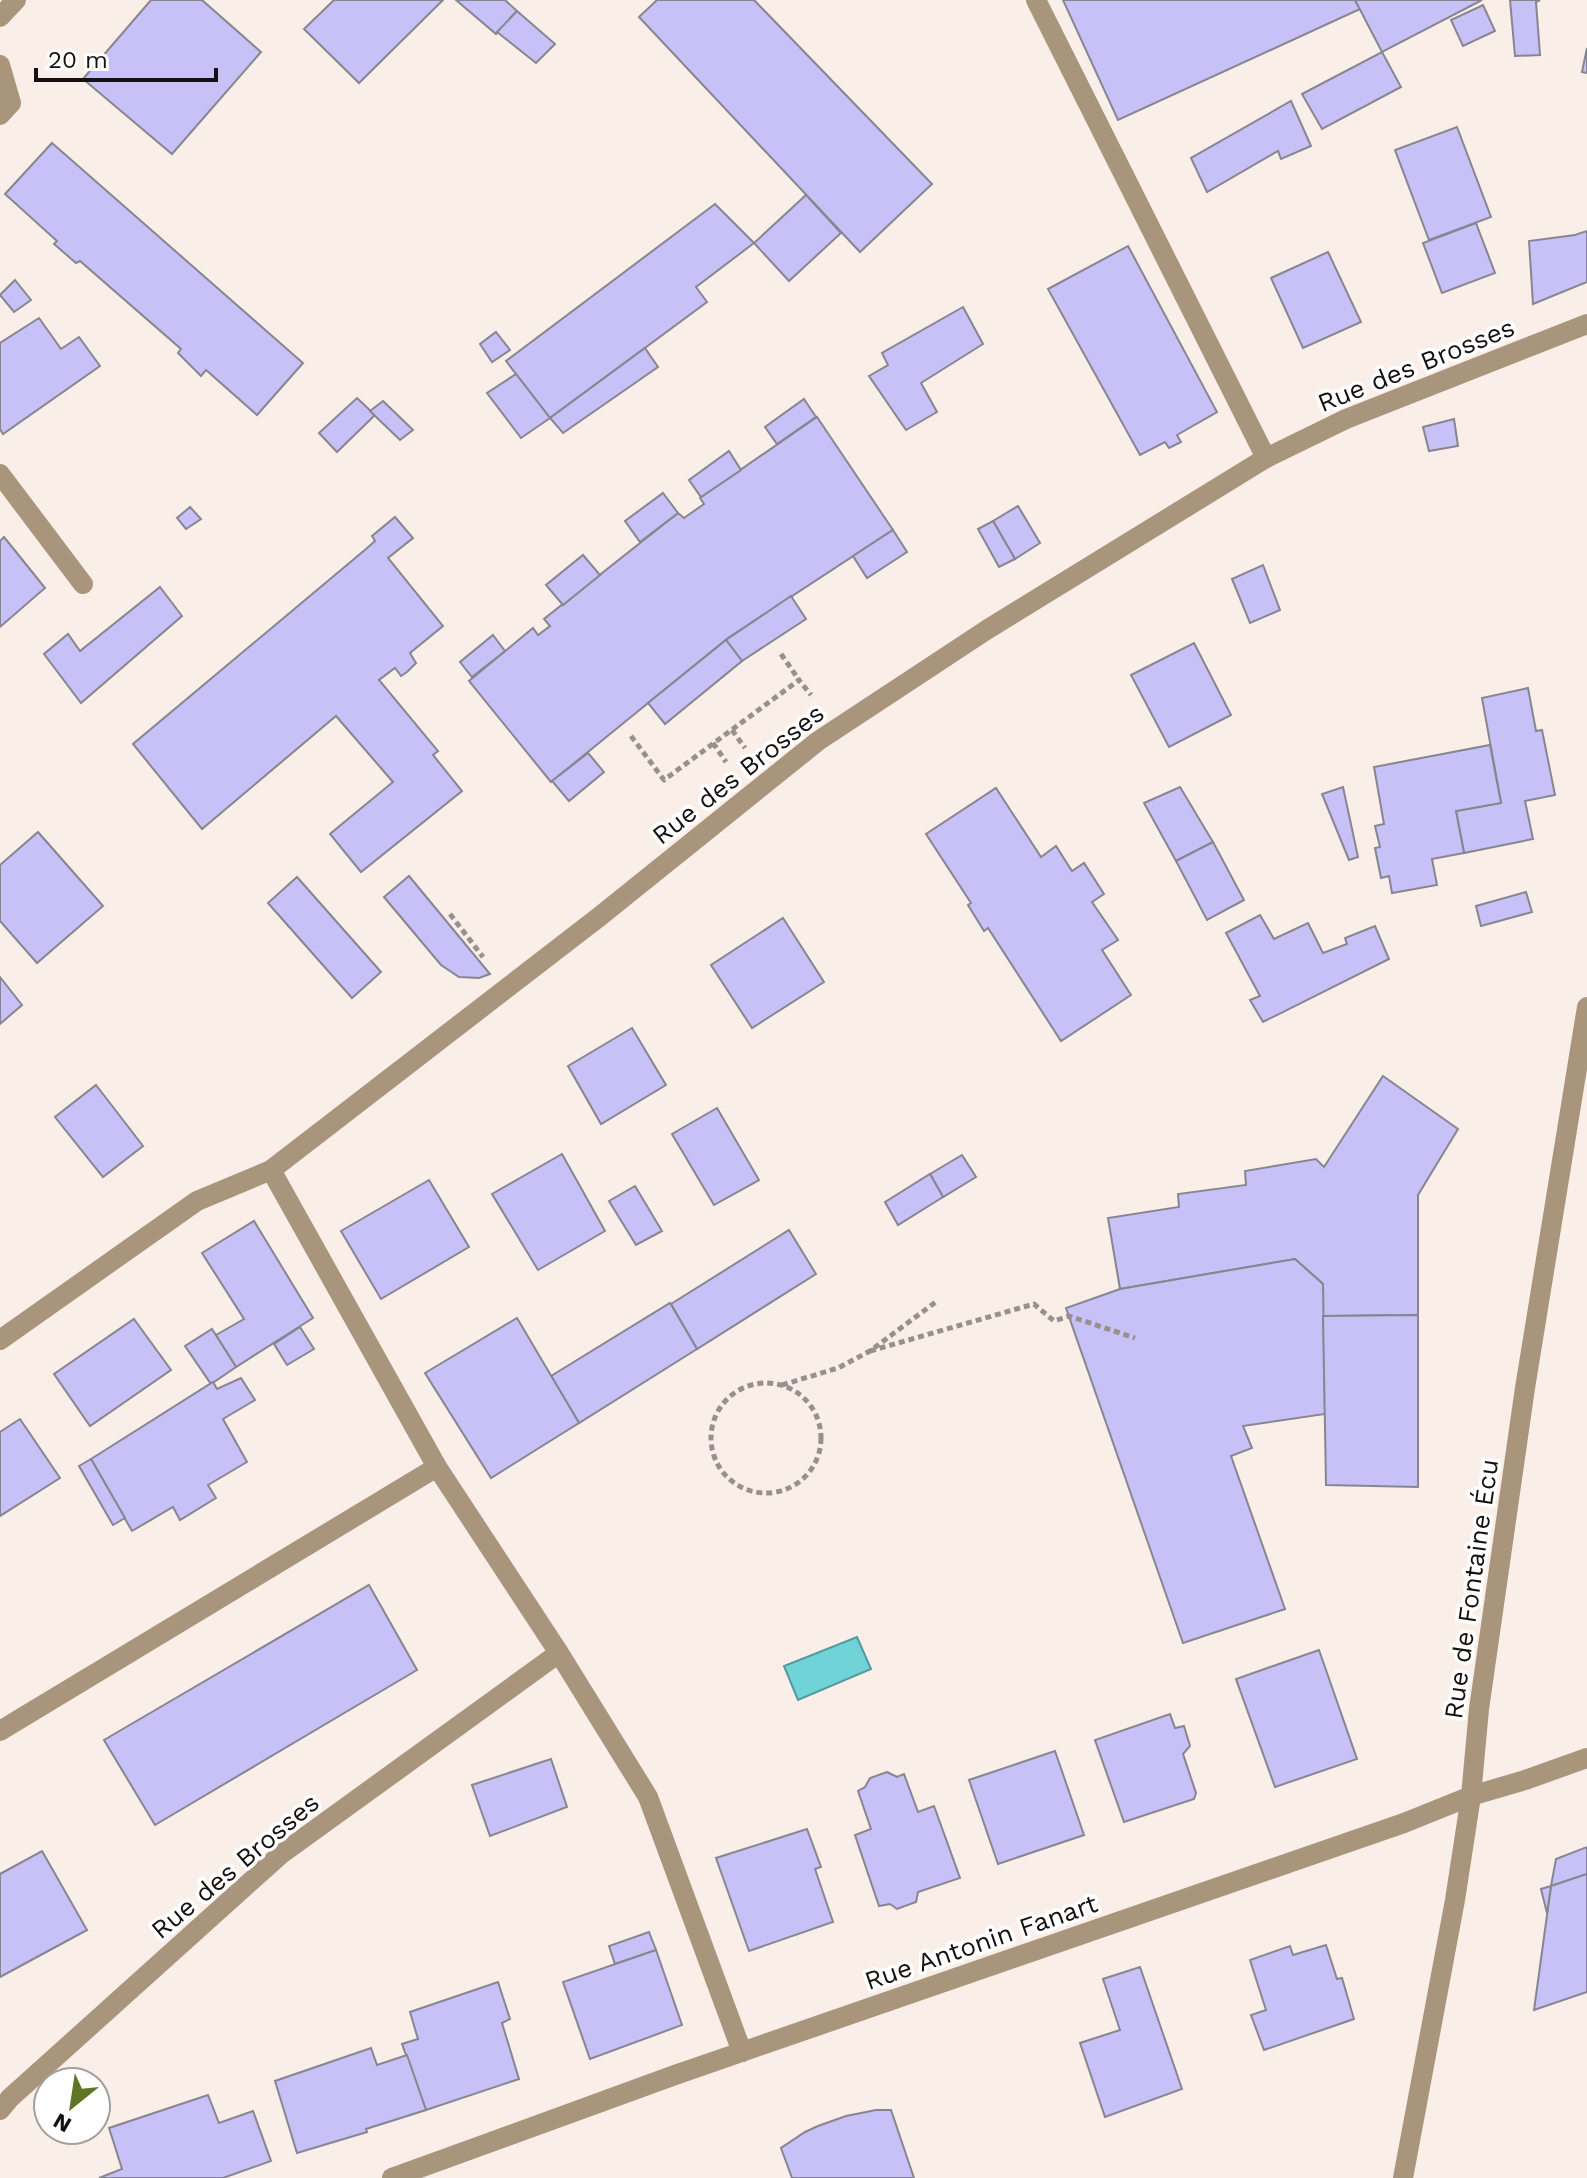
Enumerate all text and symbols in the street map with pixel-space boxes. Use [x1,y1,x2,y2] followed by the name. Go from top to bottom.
[36,32,216,82] scale bar
[48,46,108,74] text: 20 m
[1313,312,1519,418] street label: Rue des Brosses
[646,698,830,850] street label: Rue des Brosses
[1438,1457,1504,1721] street label: Rue de Fontaine Écu
[145,1787,325,1945] street label: Rue des Brosses
[861,1888,1101,1996] street label: Rue Antonin Fanart
[32,2066,112,2146] north arrow
[49,2108,76,2138] text: N

